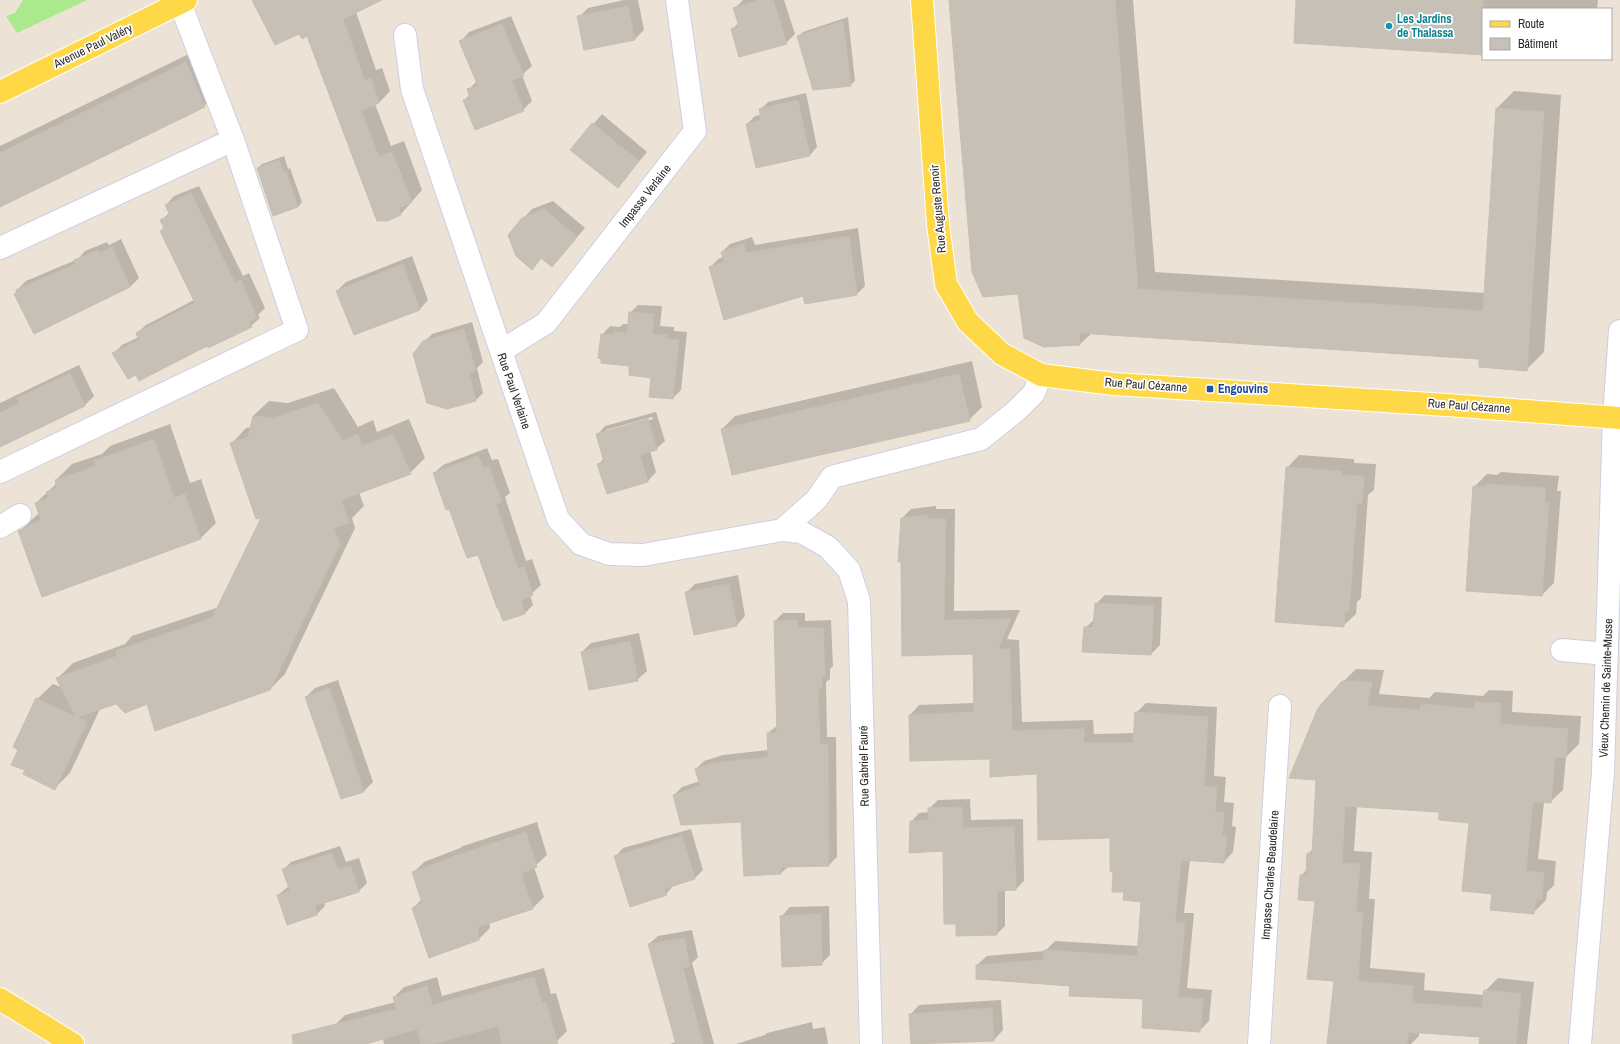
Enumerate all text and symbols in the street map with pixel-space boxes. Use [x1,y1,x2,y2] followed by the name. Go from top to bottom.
[1482,8,1612,60] legend
[1397,11,1454,41] place label: Les Jardins de Thalassa
[1518,16,1544,32] text: Route
[50,20,135,72] street label: Avenue Paul Valéry
[1384,21,1394,31] marker: Les Jardins de Thalassa
[1518,36,1558,52] text: Bâtiment
[615,161,675,231] street label: Impasse Verlaine
[926,163,950,254] street label: Rue Auguste Renoir
[494,351,534,431] street label: Rue Paul Verlaine
[1104,374,1188,396] street label: Rue Paul Cézanne
[1218,381,1269,397] place label: Engouvins
[1205,384,1215,394] marker: Engouvins
[1427,395,1511,417] street label: Rue Paul Cézanne
[1596,618,1616,758] street label: Vieux Chemin de Sainte-Musse
[855,725,873,807] street label: Rue Gabriel Fauré
[1257,810,1283,940] street label: Impasse Charles Beaudelaire

